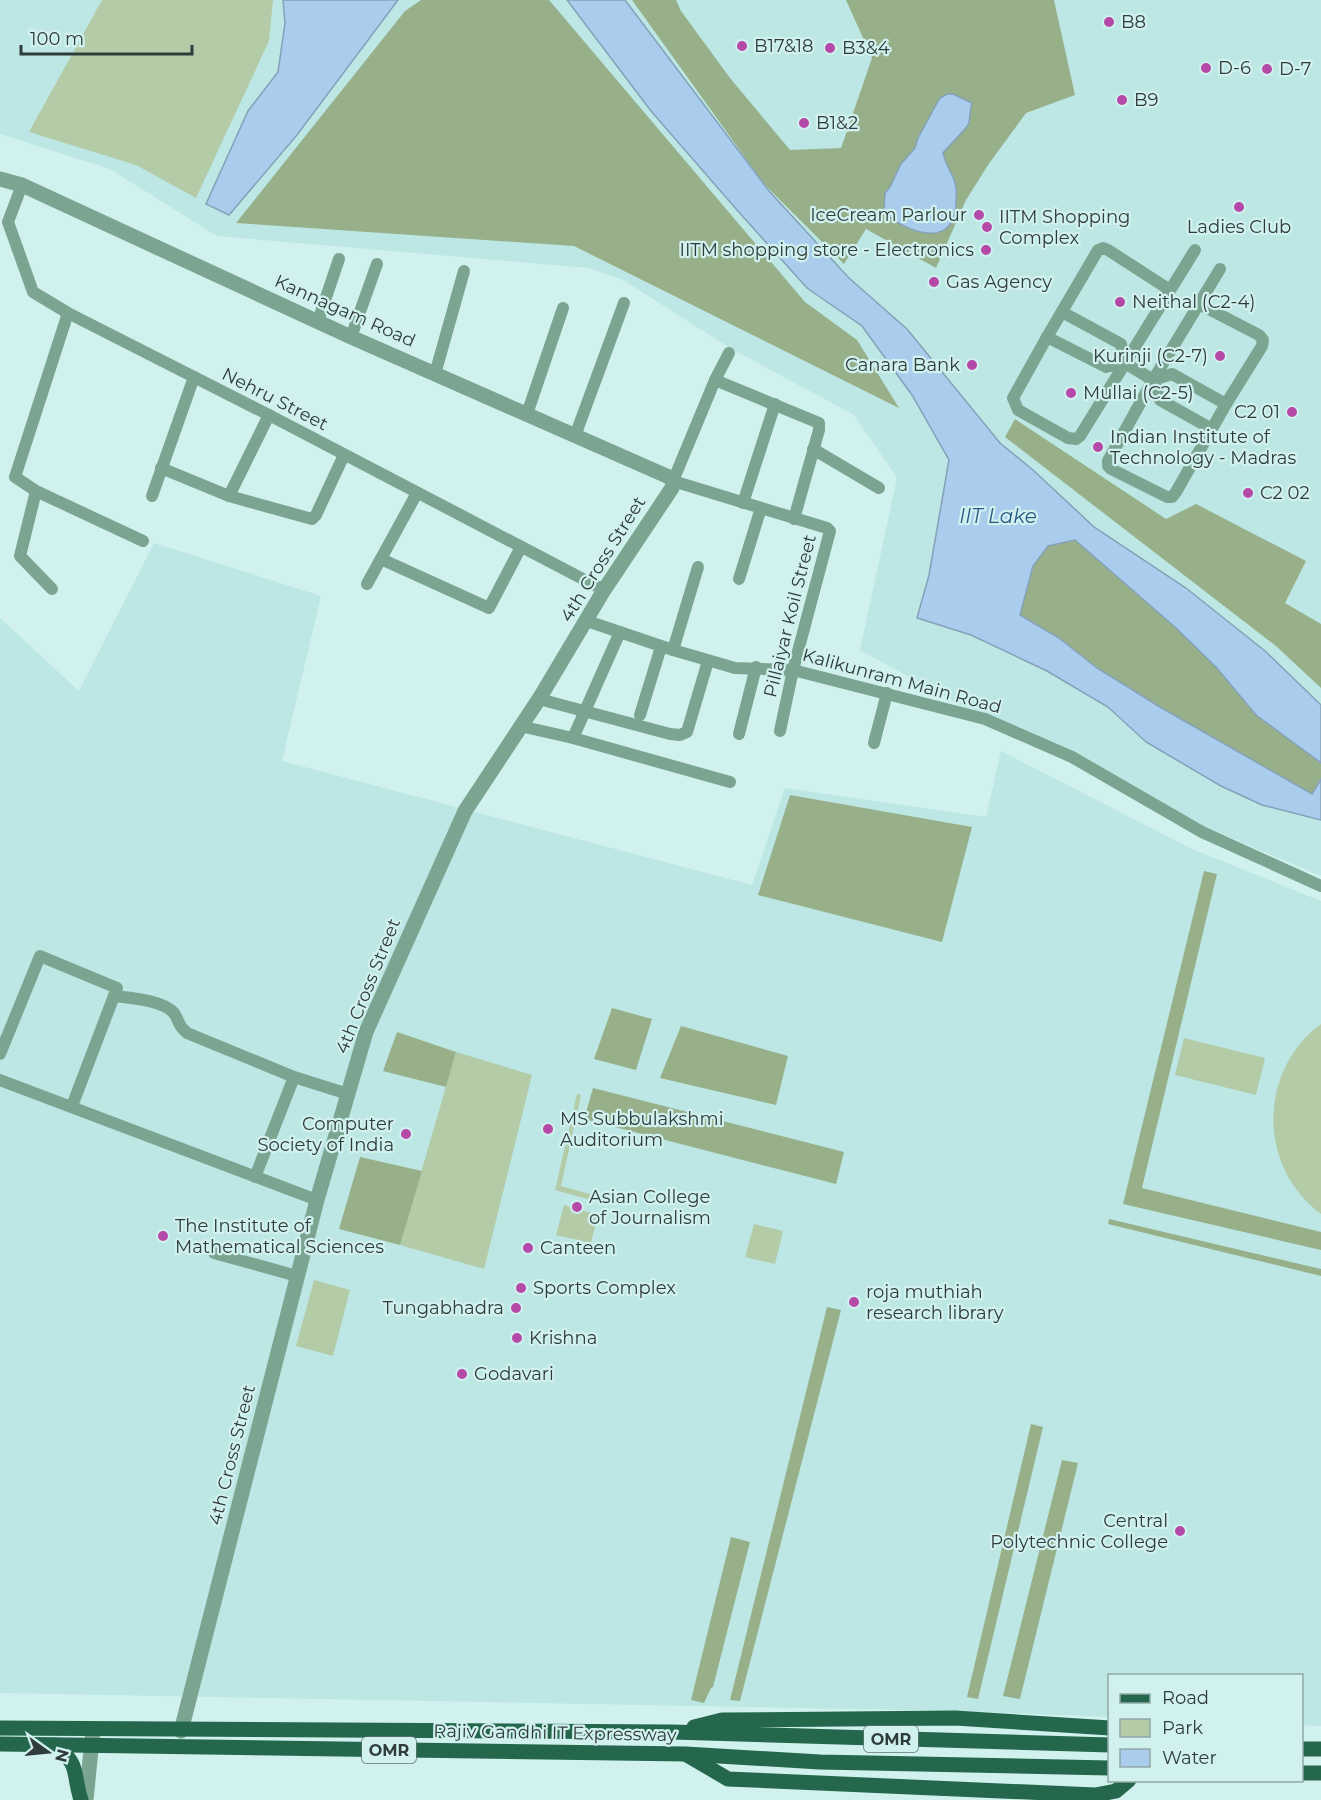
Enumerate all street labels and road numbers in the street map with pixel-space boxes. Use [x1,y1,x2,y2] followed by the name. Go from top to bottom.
[271,270,419,352] street label: Kannagam Road
[218,363,332,435] street label: Nehru Street
[556,492,650,626] street label: 4th Cross Street
[759,532,821,700] street label: Pillaiyar Koil Street
[800,644,1004,718] street label: Kalikunram Main Road
[331,915,405,1057] street label: 4th Cross Street
[204,1383,260,1527] street label: 4th Cross Street
[433,1720,677,1746] street label: Rajiv Gandhi IT Expressway
[864,1726,918,1752] road number: OMR
[362,1737,416,1763] road number: OMR

